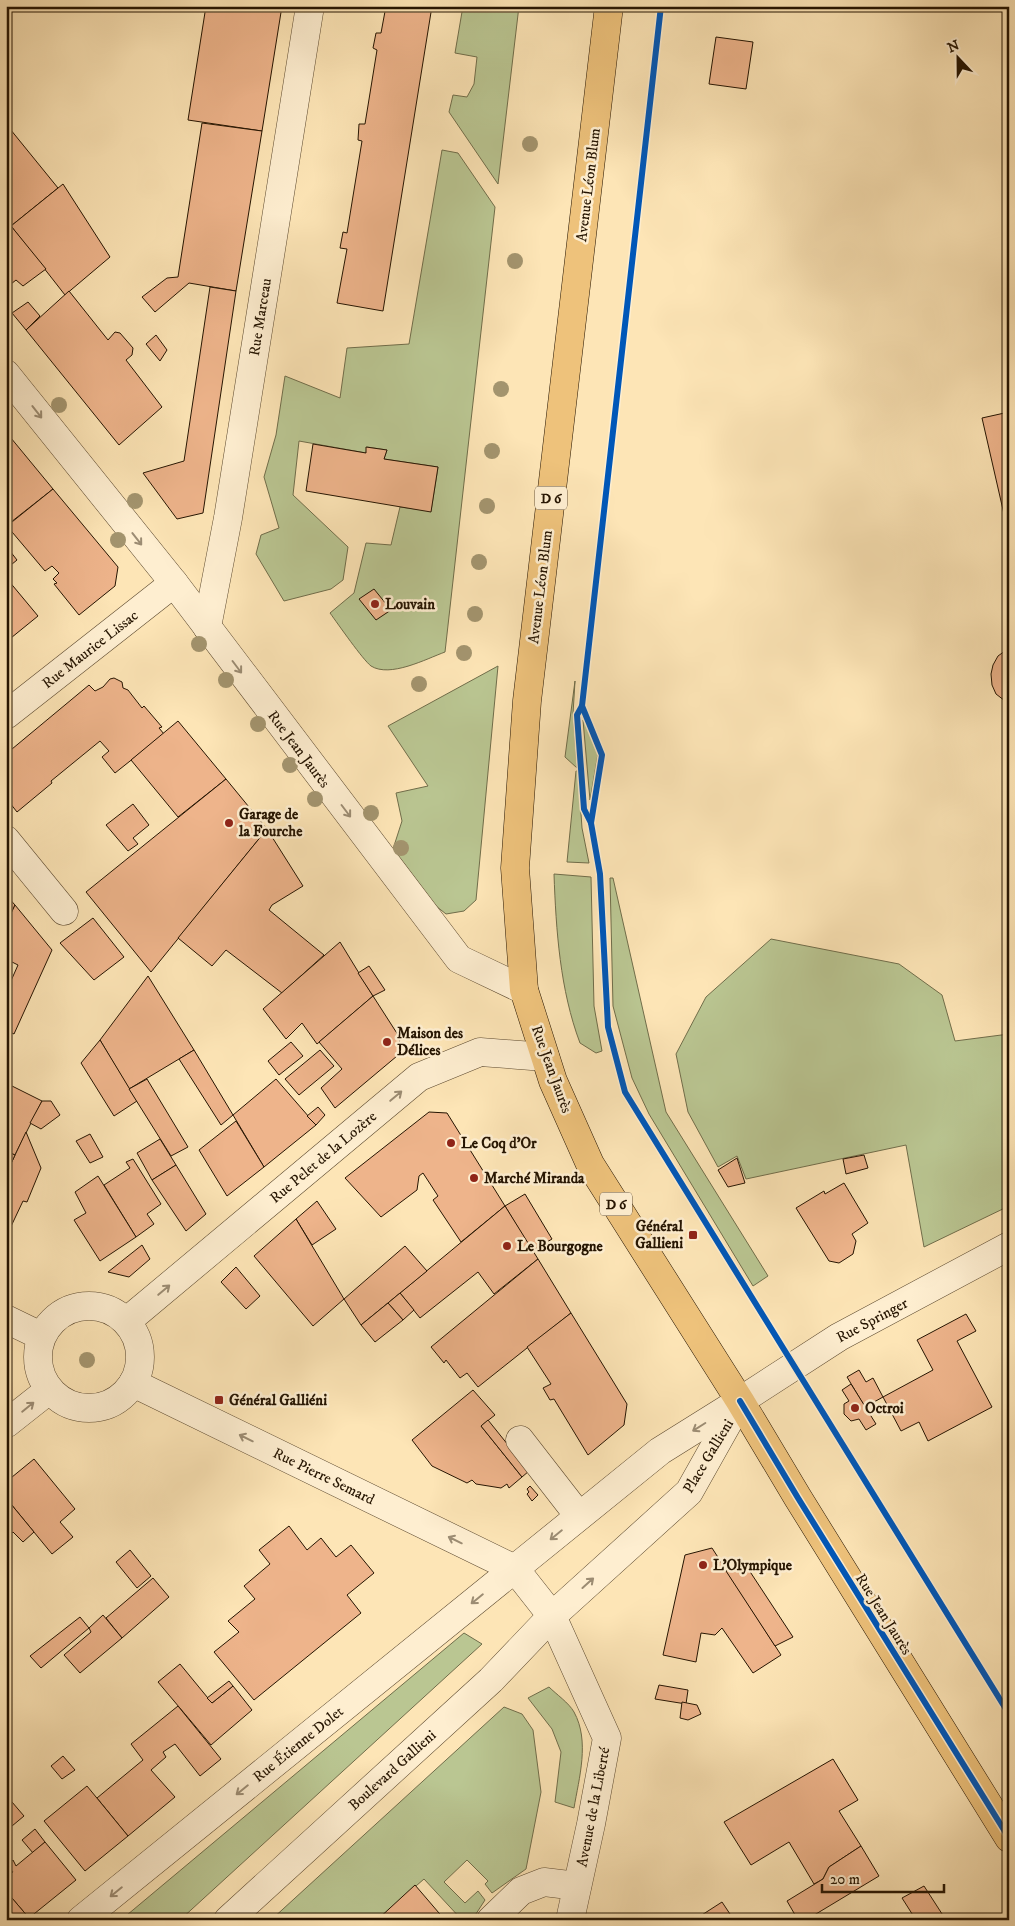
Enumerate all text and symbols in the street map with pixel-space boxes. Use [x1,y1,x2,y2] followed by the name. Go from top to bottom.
[932,32,982,82] north arrow
[945,36,963,57] text: N
[572,127,605,243] street label: Avenue Léon Blum
[245,277,276,357] street label: Rue Marceau
[31,405,42,418] one-way arrow
[535,486,567,509] road number: D 6
[524,529,557,645] street label: Avenue Léon Blum
[132,532,143,545] one-way arrow
[385,595,435,614] place label: Louvain
[369,598,381,610] marker: Louvain
[38,606,143,693] street label: Rue Maurice Lissac
[232,660,243,673] one-way arrow
[263,707,334,792] street label: Rue Jean Jaurès
[341,804,351,818] one-way arrow
[238,805,303,841] place label: Garage de la Fourche
[223,817,235,829] marker: Garage de la Fourche
[527,1023,576,1116] street label: Rue Jean Jaurès
[397,1024,463,1060] place label: Maison des Délices
[381,1036,393,1048] marker: Maison des Délices
[390,1091,403,1102] one-way arrow
[266,1107,381,1208] street label: Rue Pelet de la Lozère
[461,1134,537,1154] place label: Le Coq d'Or
[445,1137,457,1149] marker: Le Coq d'Or
[484,1169,585,1188] place label: Marché Miranda
[468,1172,480,1184] marker: Marché Miranda
[600,1192,632,1216] road number: D 6
[635,1217,683,1253] place label: Général Gallieni
[687,1229,699,1241] marker: Général Gallieni
[517,1237,604,1256] place label: Le Bourgogne
[501,1240,513,1252] marker: Le Bourgogne
[157,1284,170,1295] one-way arrow
[833,1293,912,1347] street label: Rue Springer
[229,1391,327,1410] place label: Général Galliéni
[213,1394,225,1406] marker: Général Galliéni
[865,1399,904,1418] place label: Octroi
[21,1402,34,1413] one-way arrow
[849,1402,861,1414] marker: Octroi
[679,1416,738,1497] street label: Place Gallieni
[692,1422,706,1432] one-way arrow
[239,1433,254,1442] one-way arrow
[270,1444,378,1509] street label: Rue Pierre Semard
[550,1530,563,1541] one-way arrow
[448,1535,463,1545] one-way arrow
[713,1556,793,1576] place label: L'Olympique
[697,1559,709,1571] marker: L'Olympique
[851,1570,916,1658] street label: Rue Jean Jaurès
[581,1577,594,1589] one-way arrow
[471,1594,484,1605] one-way arrow
[249,1702,348,1787] street label: Rue Étienne Dolet
[345,1726,440,1815] street label: Boulevard Gallieni
[573,1745,615,1869] street label: Avenue de la Liberté
[236,1784,249,1795] one-way arrow
[822,1861,945,1893] scale bar
[830,1870,860,1889] text: 20 m
[110,1886,123,1897] one-way arrow

